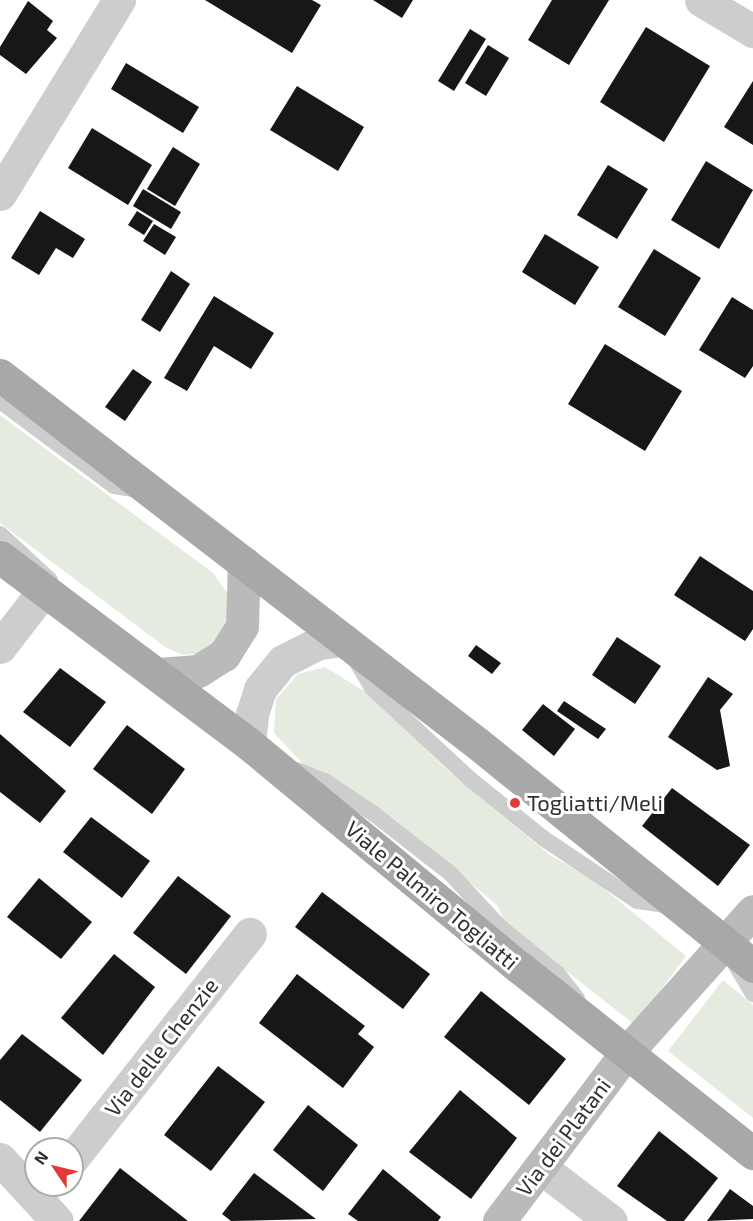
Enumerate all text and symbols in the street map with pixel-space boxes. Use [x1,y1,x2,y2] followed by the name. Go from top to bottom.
[527,790,663,816] place label: Togliatti/Meli
[508,796,522,810] marker: Togliatti/Meli
[340,815,524,975] street label: Viale Palmiro Togliatti
[99,973,223,1121] street label: Via delle Chenzie
[510,1073,616,1201] street label: Via dei Platani
[24,1137,84,1197] north arrow
[29,1147,52,1168] text: N

